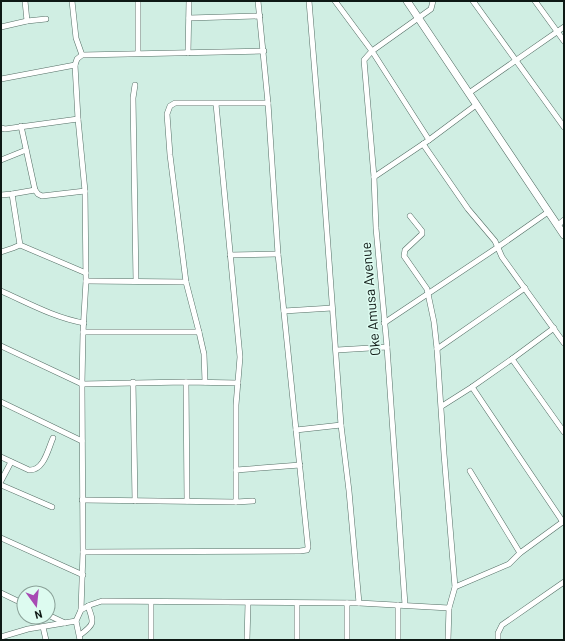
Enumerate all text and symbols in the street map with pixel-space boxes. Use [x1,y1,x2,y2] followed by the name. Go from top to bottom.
[357,241,383,357] street label: Oke Amusa Avenue
[16,585,56,625] north arrow
[33,608,44,622] text: N

